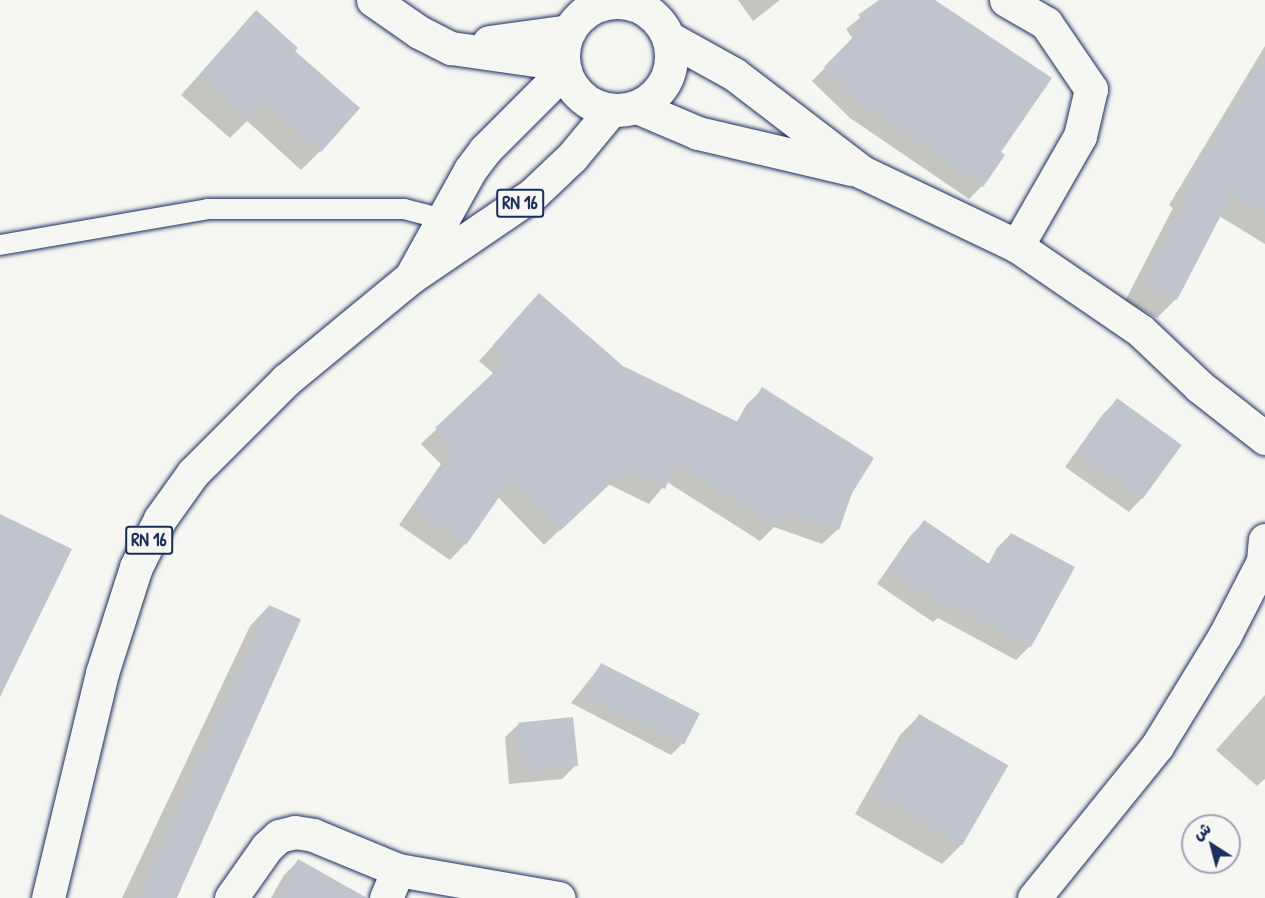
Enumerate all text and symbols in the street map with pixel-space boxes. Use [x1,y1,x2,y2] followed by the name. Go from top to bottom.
[496,188,544,218] road number: RN 16
[125,525,173,555] road number: RN 16
[1181,814,1241,874] north arrow
[1188,817,1215,845] text: ش

